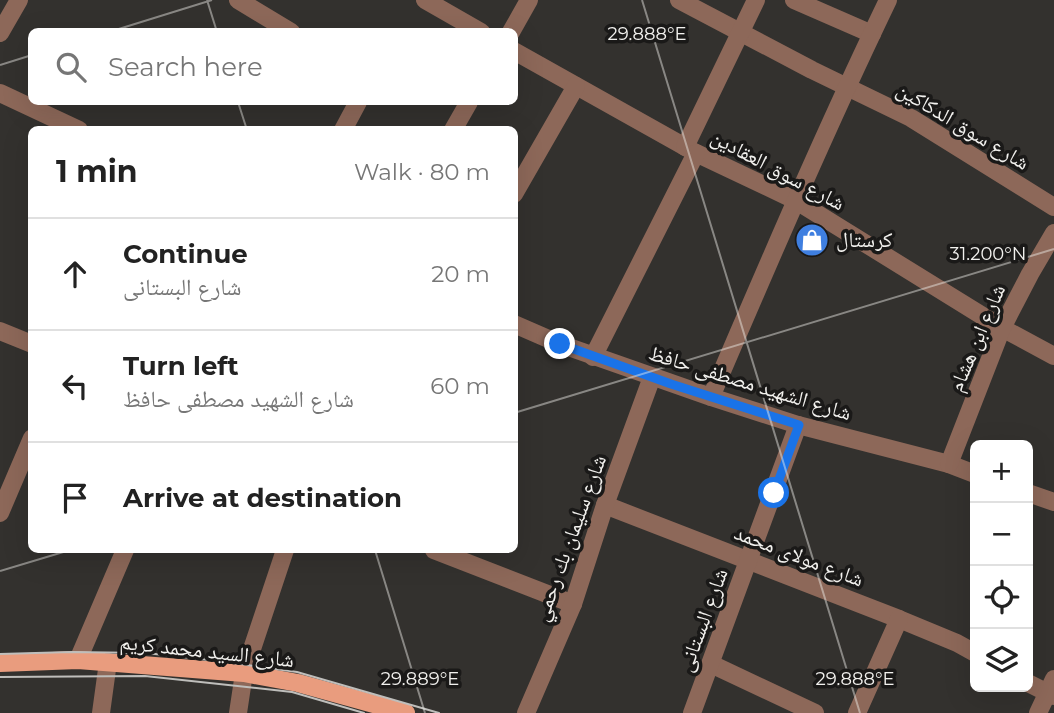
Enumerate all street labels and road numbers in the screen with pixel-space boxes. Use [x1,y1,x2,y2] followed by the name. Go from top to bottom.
[892,76,1034,176] street label: شارع سوق الدكاكين
[707,124,849,216] street label: شارع سوق العقادين
[943,280,1012,396] street label: شارع ابن هشام
[645,340,855,426] street label: شارع الشهيد مصطفى حافظ
[528,451,615,626] street label: شارع سليمان بك رحمي
[731,519,867,593] street label: شارع مولاى محمد
[672,565,734,675] street label: شارع البستانى
[119,629,295,674] street label: شارع السيد محمد كريم

